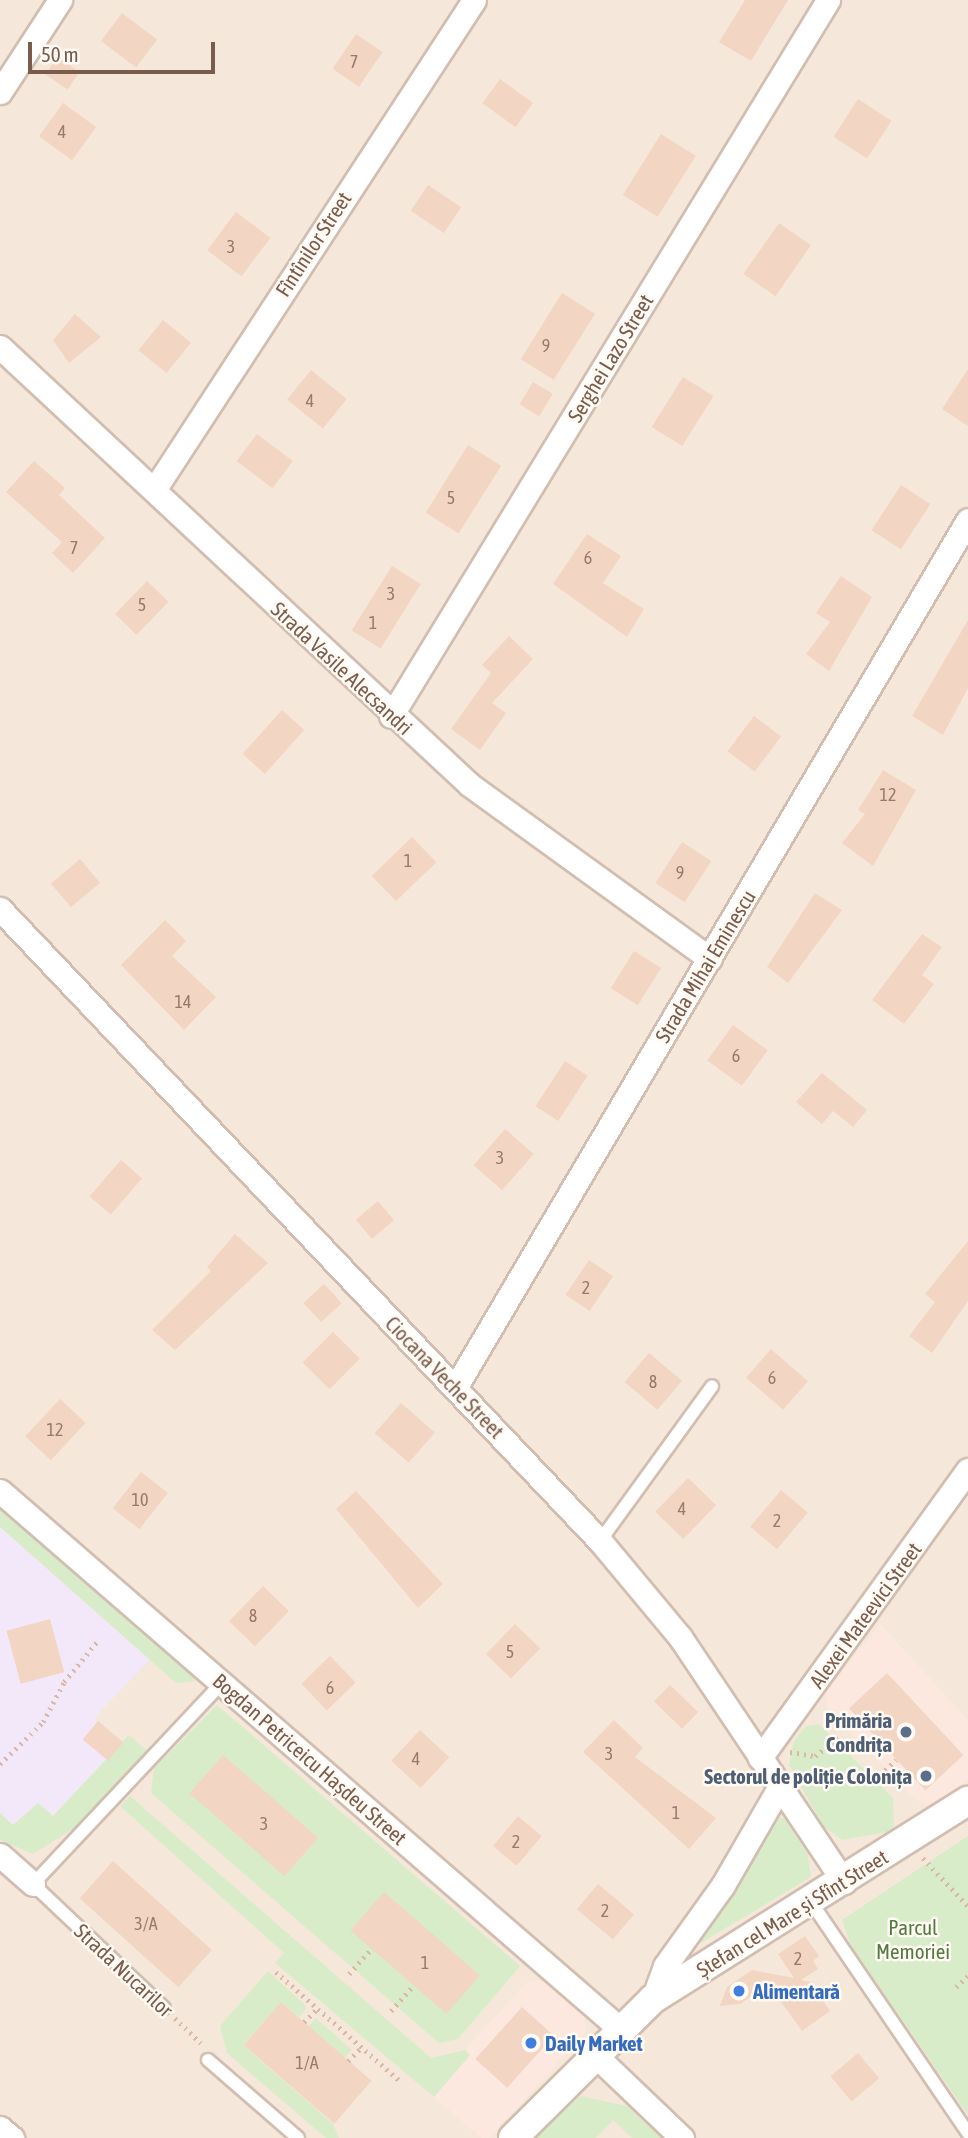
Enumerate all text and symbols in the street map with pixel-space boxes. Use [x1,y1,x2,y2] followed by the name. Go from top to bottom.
[32,28,219,72] scale bar
[41,42,79,66] text: 50 m
[350,51,358,73] house number: 7
[58,121,66,143] house number: 4
[270,187,356,301] street label: Fîntînilor Street
[227,236,235,258] house number: 3
[562,290,658,426] street label: Serghei Lazo Street
[542,335,550,357] house number: 9
[306,390,314,412] house number: 4
[447,487,455,509] house number: 5
[70,537,78,559] house number: 7
[584,547,592,569] house number: 6
[387,583,395,605] house number: 3
[138,594,146,616] house number: 5
[266,596,418,740] street label: Strada Vasile Alecsandri
[369,612,377,634] house number: 1
[880,784,896,806] house number: 12
[404,850,412,872] house number: 1
[676,862,684,884] house number: 9
[650,885,760,1047] street label: Strada Mihai Eminescu
[175,991,191,1013] house number: 14
[732,1045,740,1067] house number: 6
[496,1147,504,1169] house number: 3
[582,1277,590,1299] house number: 2
[380,1311,510,1443] street label: Ciocana Veche Street
[768,1367,776,1389] house number: 6
[649,1371,657,1393] house number: 8
[47,1419,63,1441] house number: 12
[132,1489,148,1511] house number: 10
[678,1498,686,1520] house number: 4
[773,1510,781,1532] house number: 2
[804,1537,926,1693] street label: Alexei Mateevici Street
[249,1605,257,1627] house number: 8
[506,1641,514,1663] house number: 5
[208,1668,412,1850] street label: Bogdan Petriceicu Hașdeu Street
[326,1677,334,1699] house number: 6
[825,1707,892,1757] place label: Primăria Condrița
[898,1724,914,1740] marker: Primăria Condrița
[605,1743,613,1765] house number: 3
[412,1748,420,1770] house number: 4
[704,1763,912,1789] place label: Sectorul de poliție Colonița
[918,1768,934,1784] marker: Sectorul de poliție Colonița
[672,1802,680,1824] house number: 1
[260,1813,268,1835] house number: 3
[512,1831,520,1853] house number: 2
[692,1844,892,1982] street label: Ștefan cel Mare și Sfînt Street
[601,1900,609,1922] house number: 2
[134,1913,158,1935] house number: 3/A
[876,1914,950,1964] park label: Parcul Memoriei
[70,1918,178,2022] street label: Strada Nucarilor
[794,1948,802,1970] house number: 2
[421,1952,429,1974] house number: 1
[753,1978,840,2004] place label: Alimentară
[731,1983,747,1999] marker: Alimentară
[545,2030,643,2056] place label: Daily Market
[523,2035,539,2051] marker: Daily Market
[295,2052,319,2074] house number: 1/A

